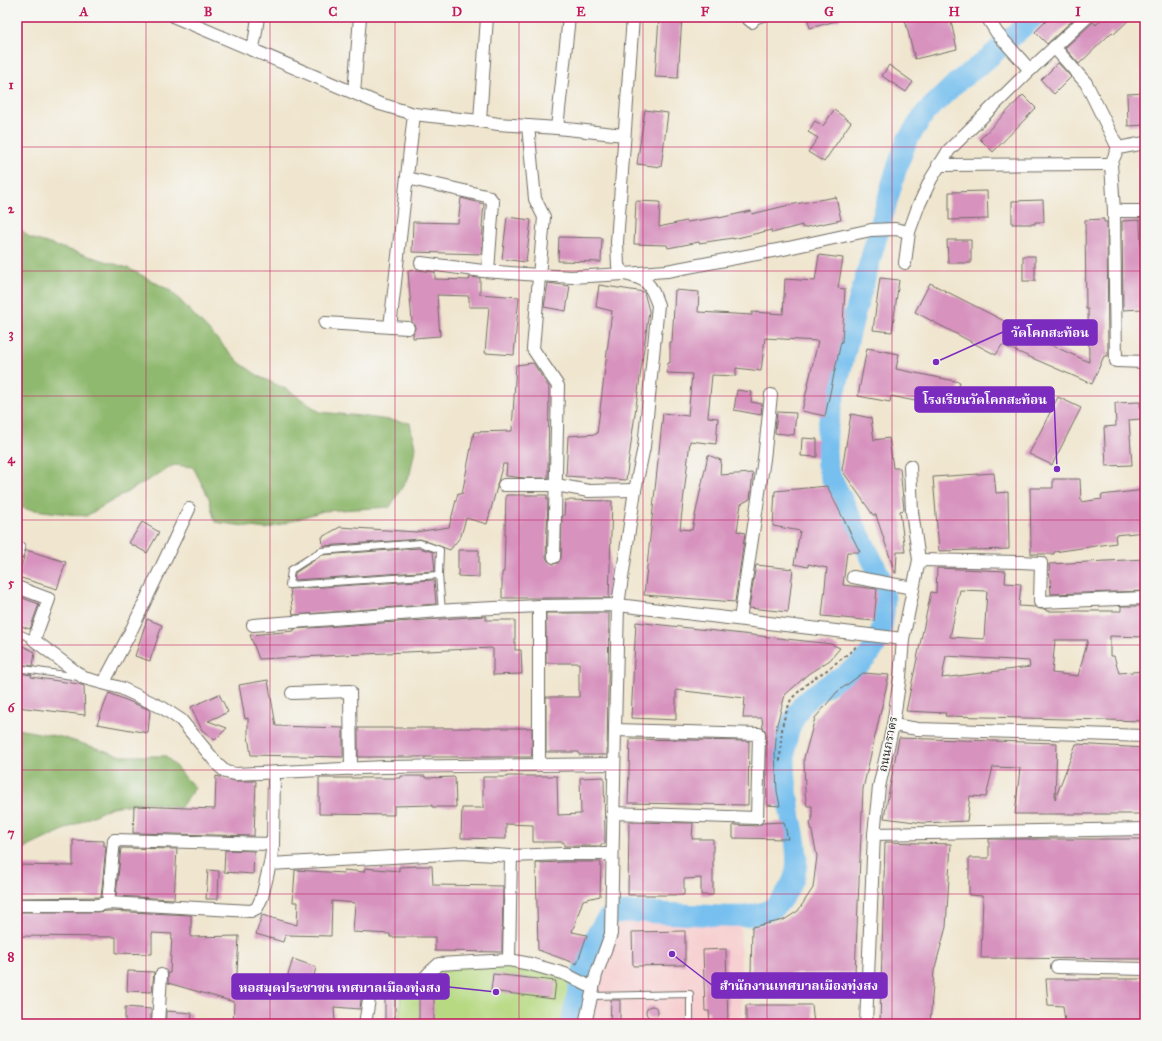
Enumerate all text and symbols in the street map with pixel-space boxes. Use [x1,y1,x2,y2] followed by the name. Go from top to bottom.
[79,4,89,20] text: A
[204,4,213,20] text: B
[329,4,338,20] text: C
[452,4,462,20] text: D
[576,4,586,20] text: E
[701,4,710,20] text: F
[824,4,834,20] text: G
[948,4,960,20] text: H
[1075,4,1081,20] text: I
[8,77,14,93] text: 1
[8,201,15,217] text: 2
[1003,320,1097,345] callout: วัดโคกสะท้อน
[1011,324,1089,341] text: วัดโคกสะท้อน
[8,326,14,342] text: 3
[915,387,1054,412] callout: โรงเรียนวัดโคกสะท้อน
[922,391,1047,408] text: โรงเรียนวัดโคกสะท้อน
[7,451,15,467] text: 4
[8,575,15,591] text: 5
[8,700,16,716] text: 6
[876,715,900,773] street label: ถนนภราดร
[8,825,15,841] text: 7
[8,949,15,965] text: 8
[712,973,887,998] callout: สำนักงานเทศบาลเมืองทุ่งสง
[232,974,449,999] callout: หอสมุดประชาชน เทศบาลเมืองทุ่งสง
[720,978,878,994] text: สำนักงานเทศบาลเมืองทุ่งสง
[239,980,441,996] text: หอสมุดประชาชน เทศบาลเมืองทุ่งสง

